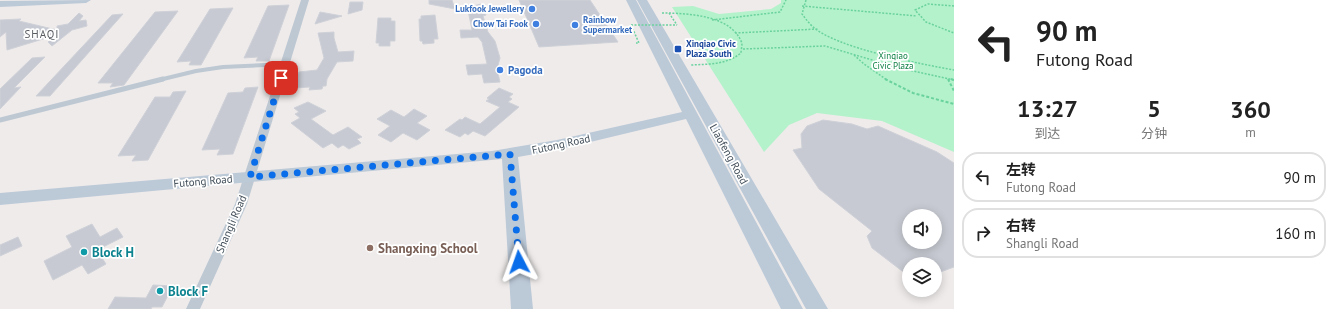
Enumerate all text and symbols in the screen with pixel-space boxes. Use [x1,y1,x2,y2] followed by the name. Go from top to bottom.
[455,3,525,14] place label: Lukfook Jewellery
[527,4,537,14] marker: Lukfook Jewellery
[1036,12,1097,49] text: 90 m
[583,14,633,35] place label: Rainbow Supermarket
[970,16,1022,68] icon: left
[473,18,529,29] place label: Chow Tai Fook
[531,19,541,29] marker: Chow Tai Fook
[570,20,580,30] marker: Rainbow Supermarket
[24,27,60,41] district label: SHAQI
[686,38,736,59] place label: Xinqiao Civic Plaza South
[673,44,683,54] marker: Xinqiao Civic Plaza South
[1036,48,1133,71] text: Futong Road
[872,50,914,71] park label: Xinqiao Civic Plaza
[264,61,298,95] pin
[508,63,543,77] place label: Pagoda
[495,65,505,75] marker: Pagoda
[270,67,292,89] icon: arrive
[1017,93,1078,124] text: 13:27
[1147,93,1161,124] text: 5
[1230,94,1271,125] text: 360
[707,121,751,187] street label: Liaofeng Road
[1245,124,1256,141] text: m
[1035,125,1061,142] text: 到达
[1141,125,1167,142] text: 分钟
[531,131,592,157] street label: Futong Road
[1006,160,1036,179] text: 左转
[972,166,994,188] icon: left
[1283,168,1316,187] text: 90 m
[173,171,233,191] street label: Futong Road
[1006,179,1076,196] text: Futong Road
[213,193,250,255] street label: Shangli Road
[902,209,942,297] map controls
[902,209,942,249] button: sound
[1006,216,1036,235] text: 右转
[972,222,994,244] icon: right
[1275,224,1316,243] text: 160 m
[1006,235,1079,252] text: Shangli Road
[378,240,478,257] place label: Shangxing School
[498,241,540,283] position arrow
[365,243,375,253] marker: Shangxing School
[92,244,134,261] place label: Block H
[79,247,89,257] marker: Block H
[902,257,942,297] button: layers
[168,283,208,300] place label: Block F
[155,286,165,296] marker: Block F

